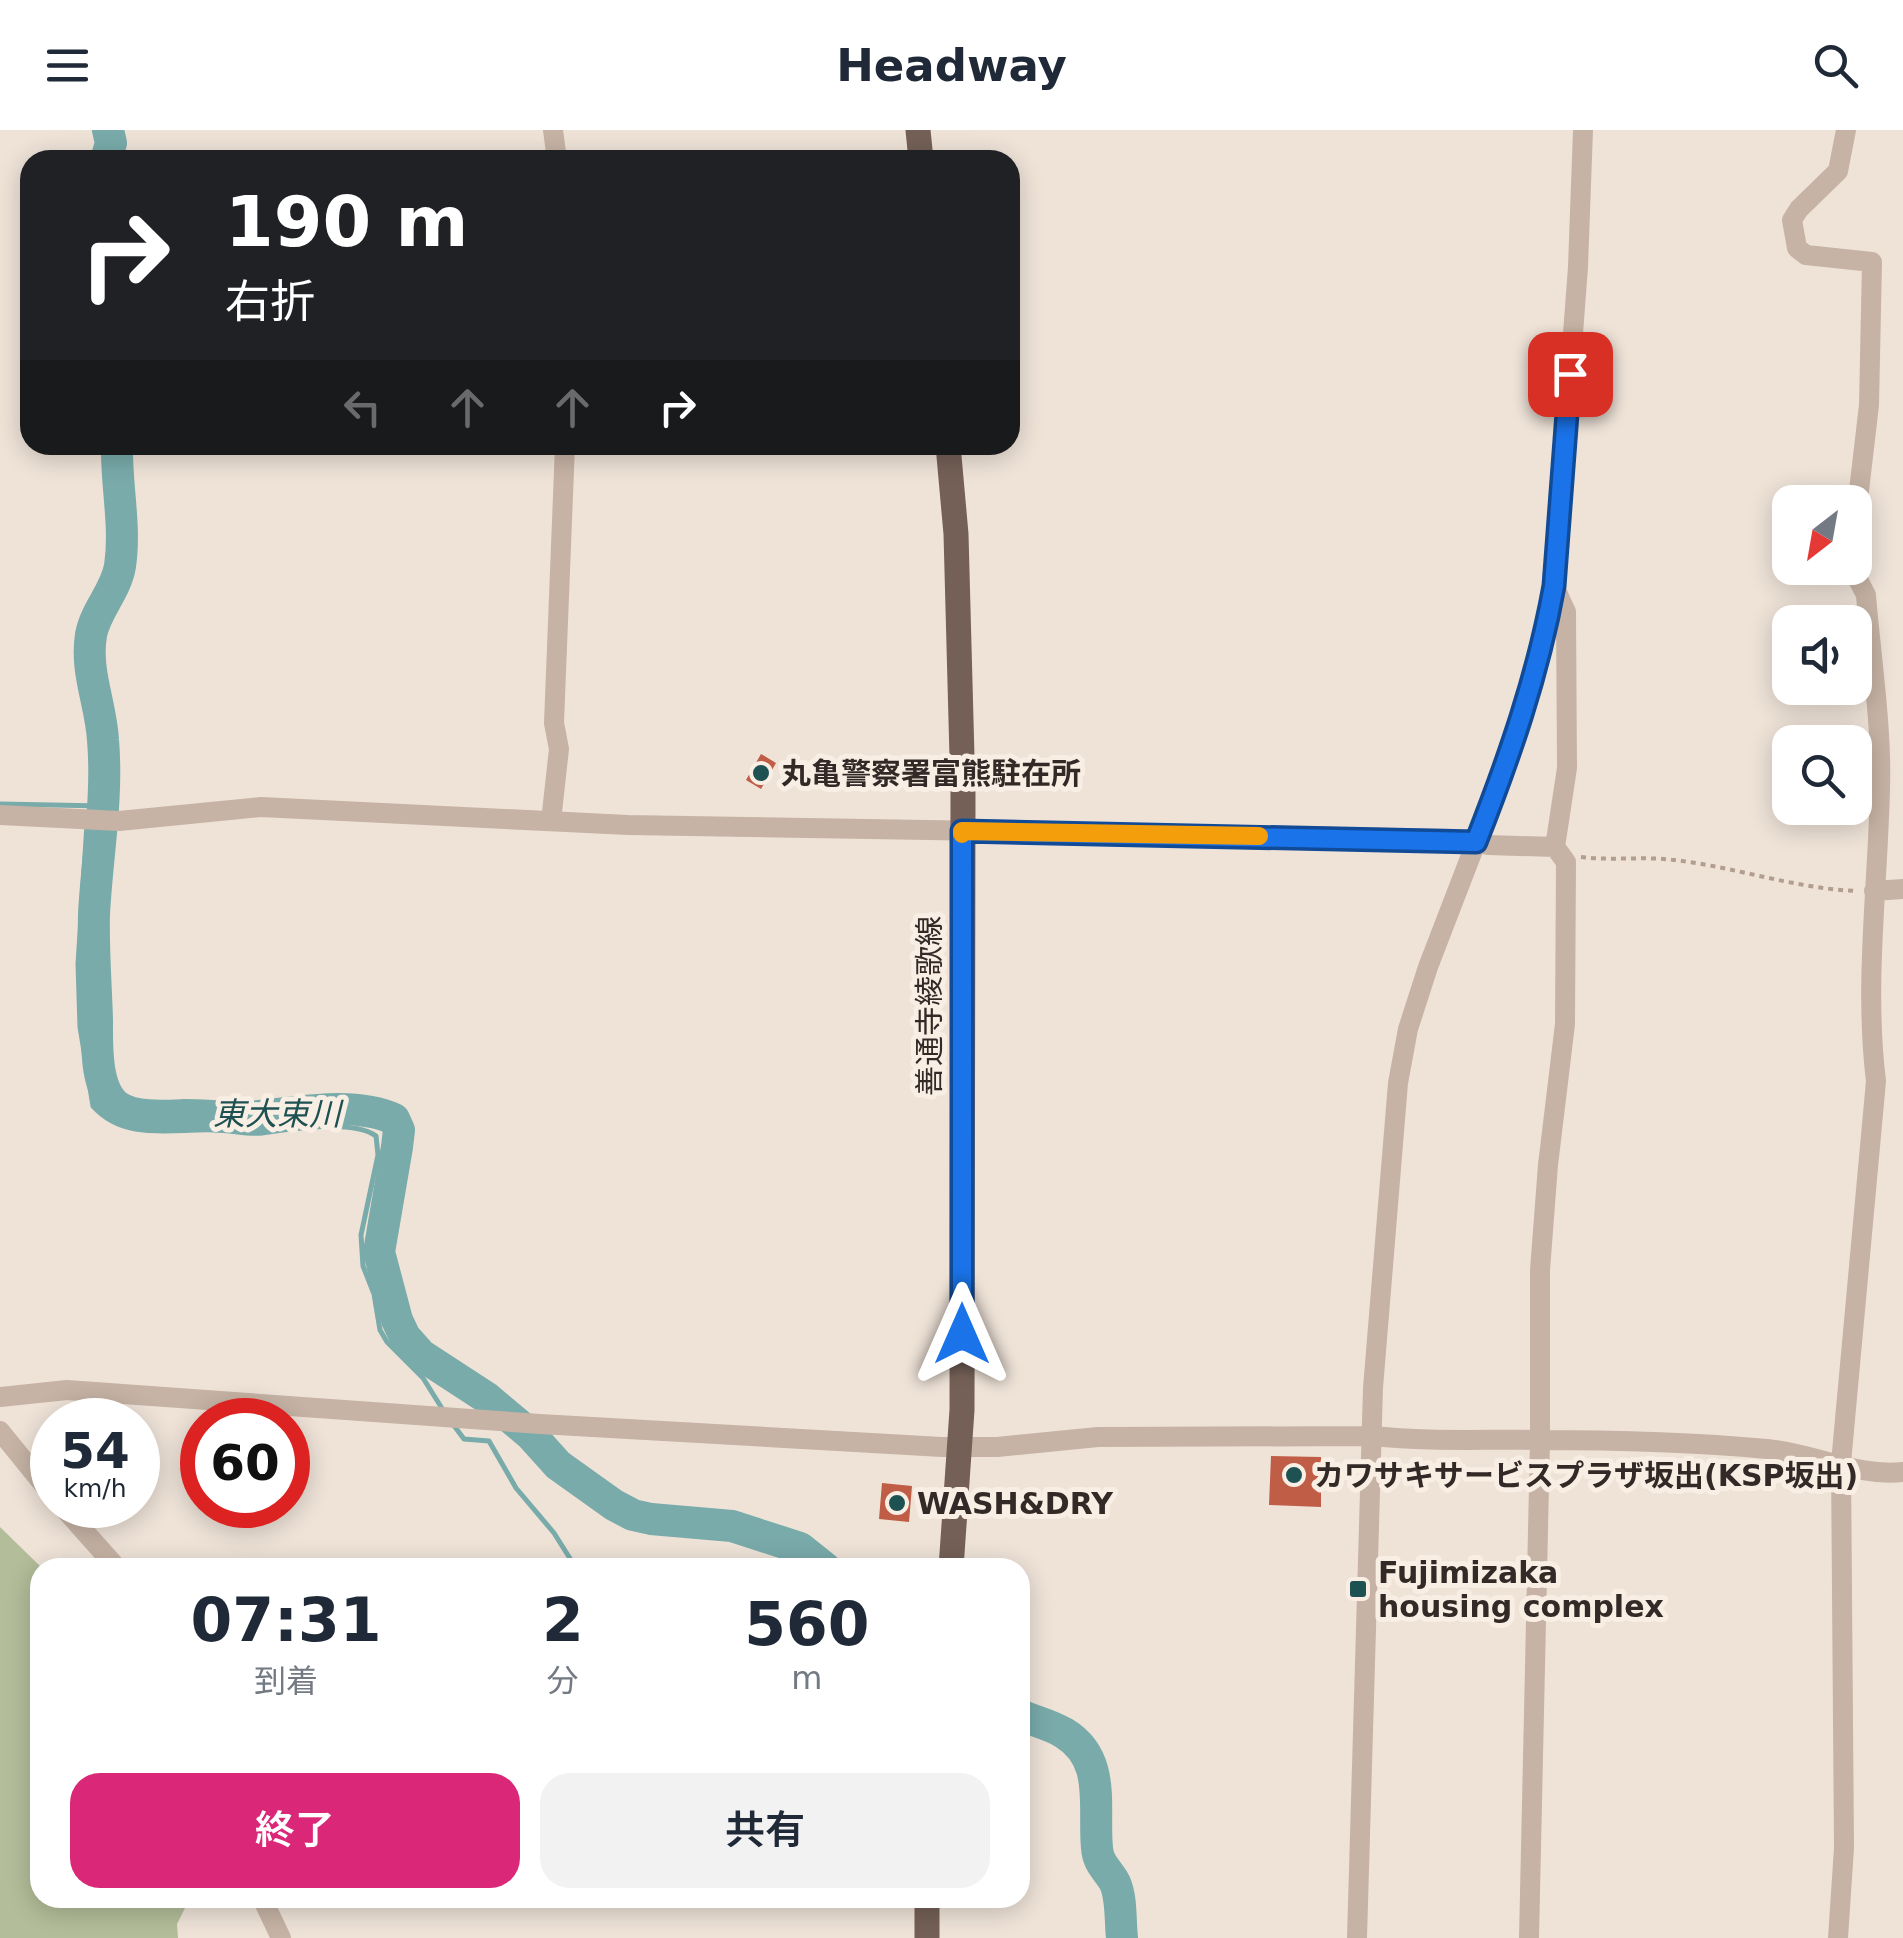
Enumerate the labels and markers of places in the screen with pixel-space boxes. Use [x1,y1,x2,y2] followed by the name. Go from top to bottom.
[1528,332,1613,417] pin
[781,756,1081,791] place label: 丸亀警察署富熊駐在所
[750,762,772,784] marker: 丸亀警察署富熊駐在所
[1314,1458,1858,1493] place label: カワサキサービスプラザ坂出(KSP坂出)
[1283,1464,1305,1486] marker: カワサキサービスプラザ坂出(KSP坂出)
[917,1486,1114,1521] place label: WASH&DRY
[886,1492,908,1514] marker: WASH&DRY
[1378,1555,1664,1624] place label: Fujimizaka housing complex
[1347,1578,1369,1600] marker: Fujimizaka housing complex

